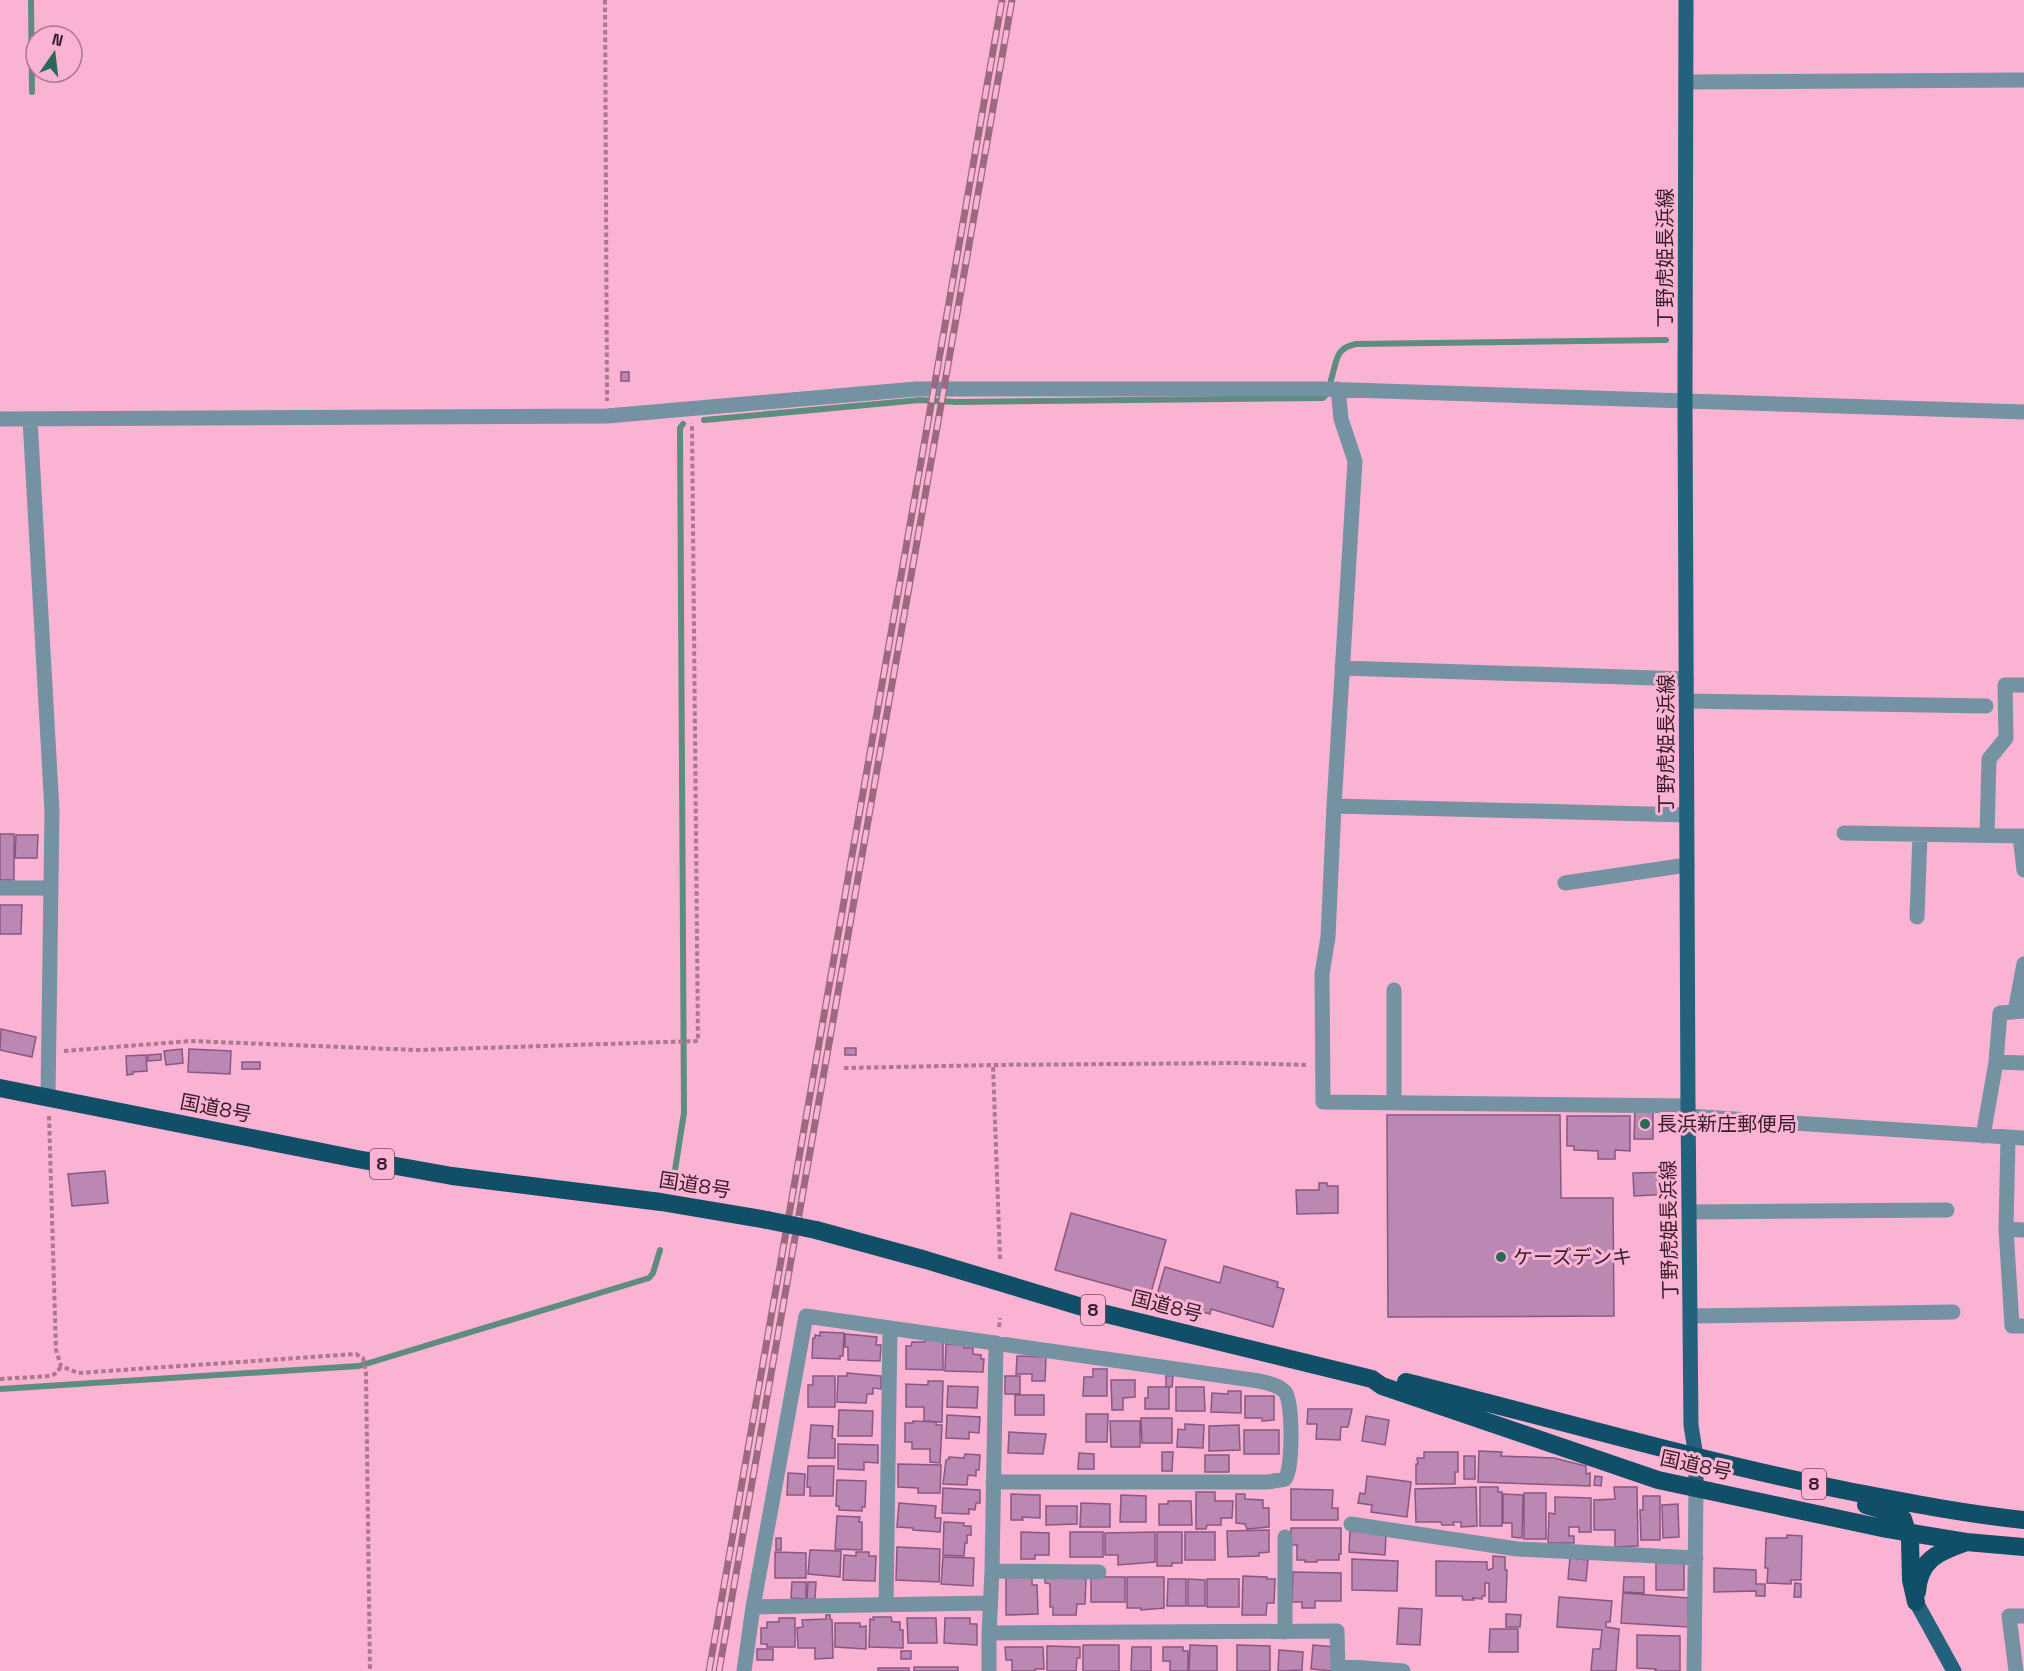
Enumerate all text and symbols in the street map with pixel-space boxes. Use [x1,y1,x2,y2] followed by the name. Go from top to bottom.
[24,24,84,84] north arrow
[50,28,65,51] text: N
[1652,188,1678,328] street label: 丁野虎姫長浜線
[1653,674,1679,814] street label: 丁野虎姫長浜線
[178,1088,254,1128] street label: 国道8号
[1657,1111,1797,1137] place label: 長浜新庄郵便局
[1638,1117,1652,1131] marker: 長浜新庄郵便局
[370,1149,394,1179] road number: 8
[1655,1160,1683,1300] street label: 丁野虎姫長浜線
[657,1166,733,1204] street label: 国道8号
[1513,1244,1632,1270] place label: ケーズデンキ
[1494,1250,1508,1264] marker: ケーズデンキ
[1129,1285,1205,1327] street label: 国道8号
[1081,1295,1105,1325] road number: 8
[1658,1445,1734,1485] street label: 国道8号
[1802,1469,1826,1499] road number: 8

